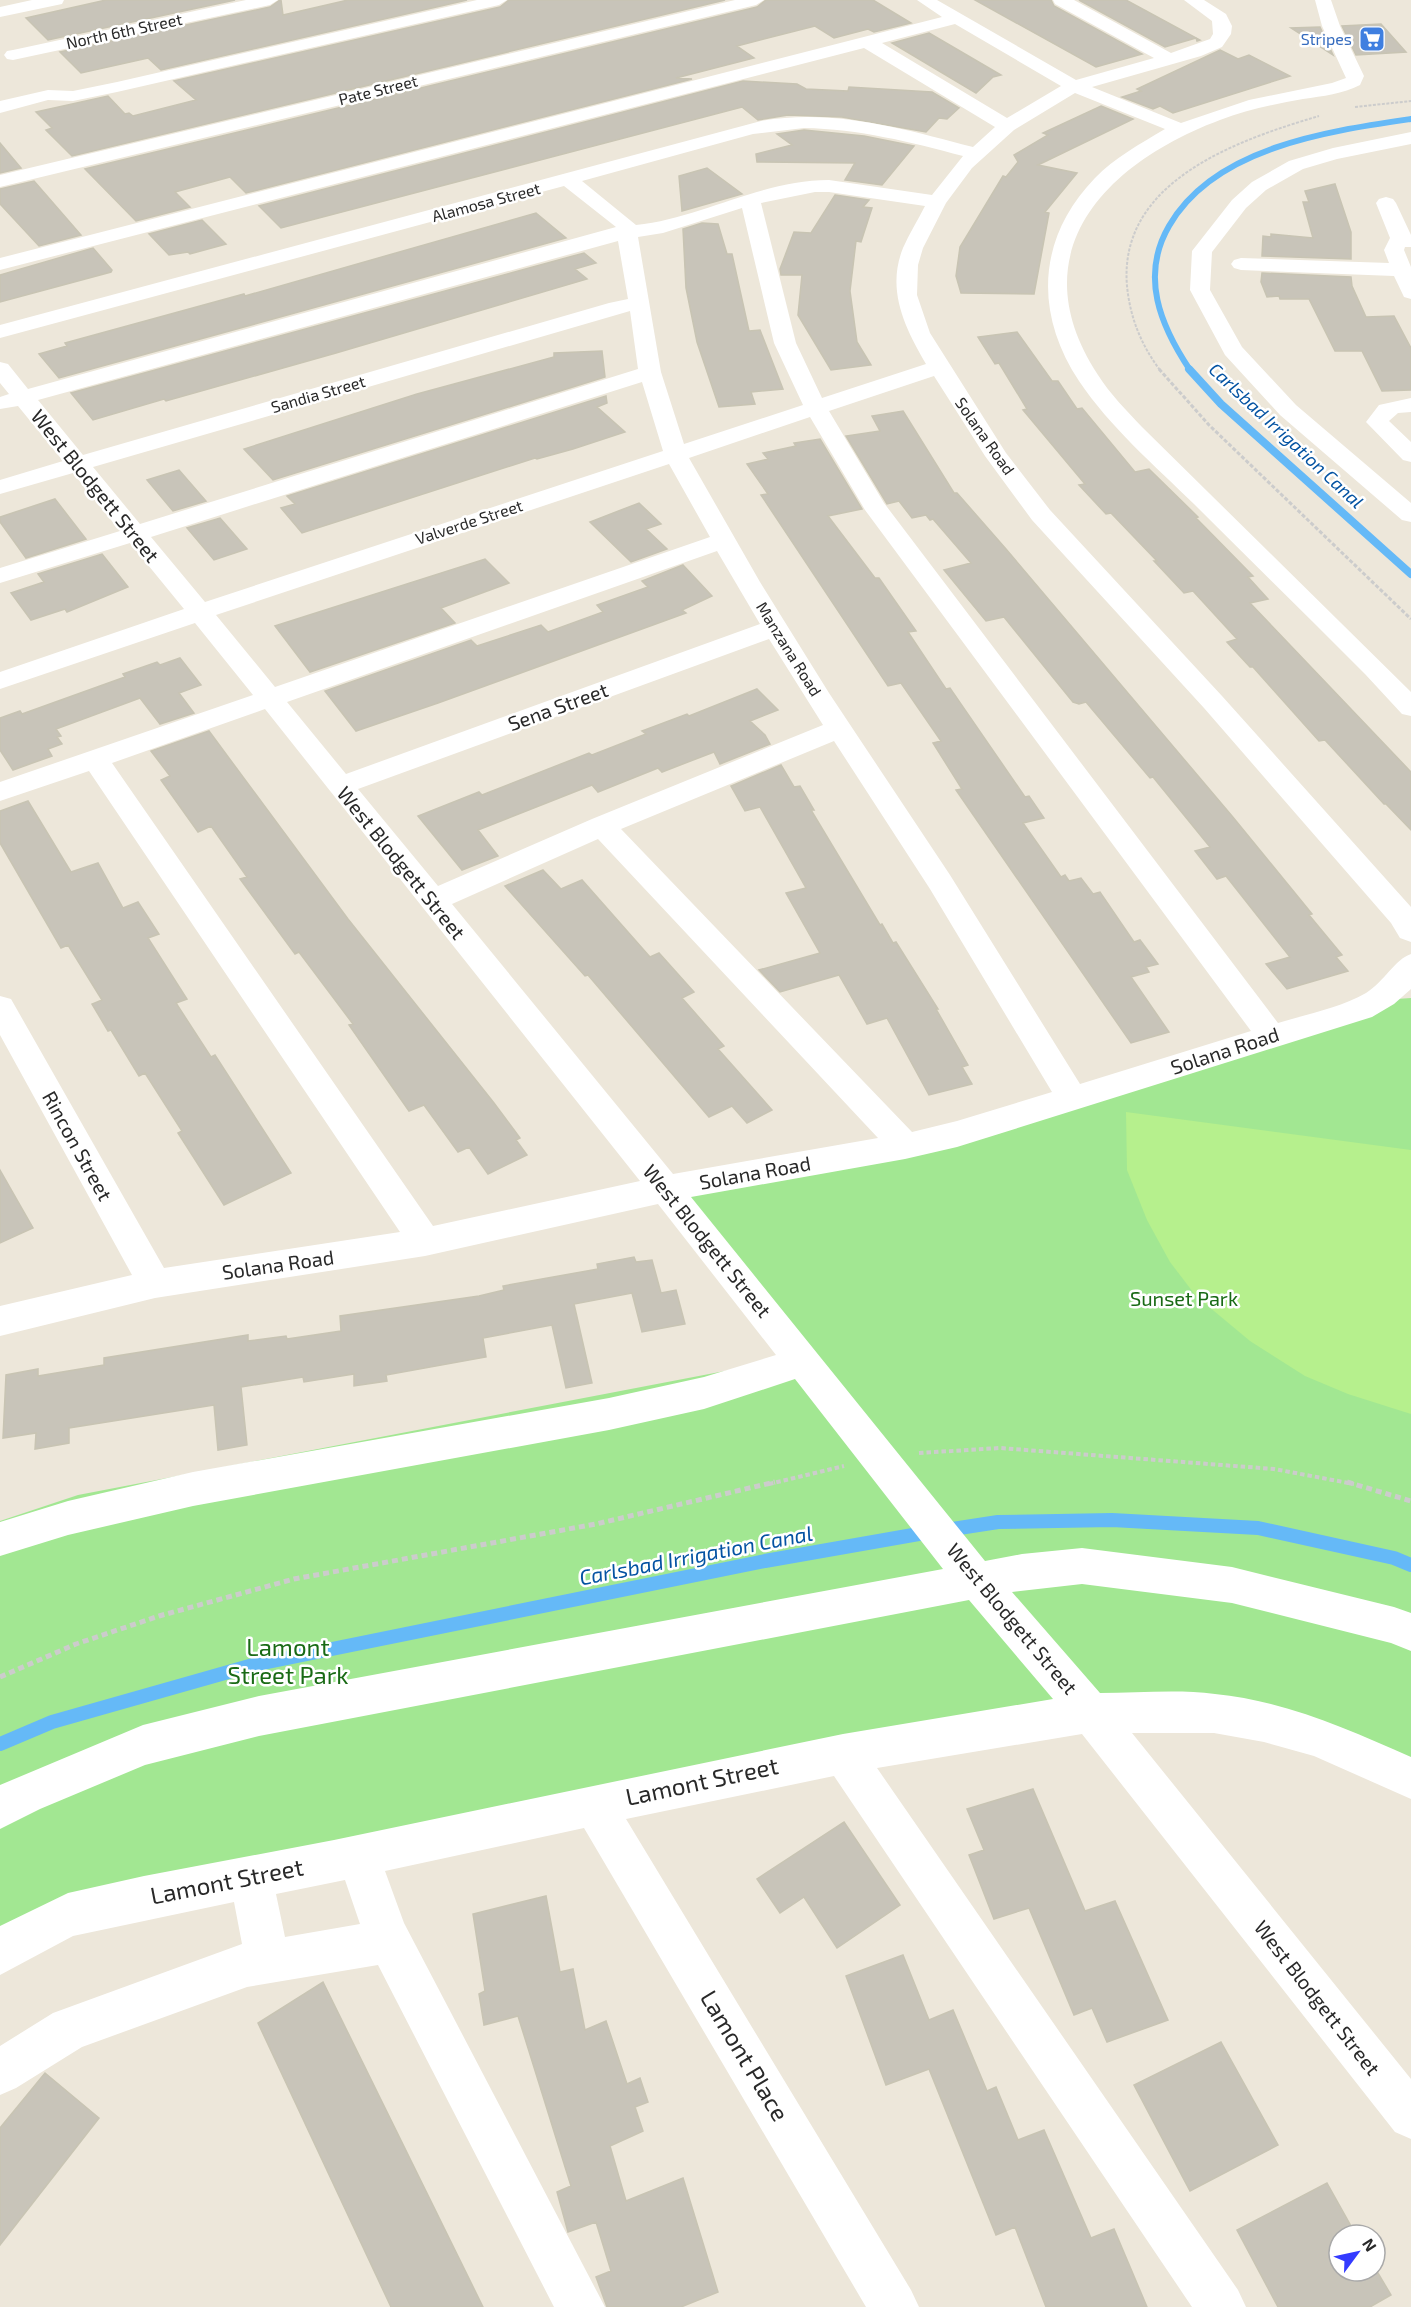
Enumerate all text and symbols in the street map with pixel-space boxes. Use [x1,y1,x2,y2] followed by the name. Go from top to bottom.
[64,9,184,52] street label: North 6th Street
[1357,24,1387,54] supermarket icon: Stripes
[1301,29,1352,48] place label: Stripes
[336,71,419,109] street label: Pate Street
[430,178,542,225] street label: Alamosa Street
[1205,358,1369,513] water label: Carlsbad Irrigation Canal
[269,371,367,416] street label: Sandia Street
[952,393,1019,478] street label: Solana Road
[27,404,165,567] street label: West Blodgett Street
[413,495,525,548] street label: Valverde Street
[753,598,826,699] street label: Manzana Road
[504,677,611,735] street label: Sena Street
[333,781,471,944] street label: West Blodgett Street
[1167,1021,1282,1079] street label: Solana Road
[38,1087,118,1205] street label: Rincon Street
[697,1150,812,1194] street label: Solana Road
[639,1159,777,1322] street label: West Blodgett Street
[220,1244,335,1284] street label: Solana Road
[1130,1286,1238,1310] park label: Sunset Park
[577,1520,814,1589] water label: Carlsbad Irrigation Canal
[943,1538,1083,1699] street label: West Blodgett Street
[227,1632,349,1689] park label: Lamont Street Park
[623,1750,781,1811] street label: Lamont Street
[148,1851,306,1910] street label: Lamont Street
[1250,1915,1386,2080] street label: West Blodgett Street
[695,1985,796,2126] street label: Lamont Place
[1327,2223,1387,2283] north arrow
[1359,2235,1381,2255] text: N

